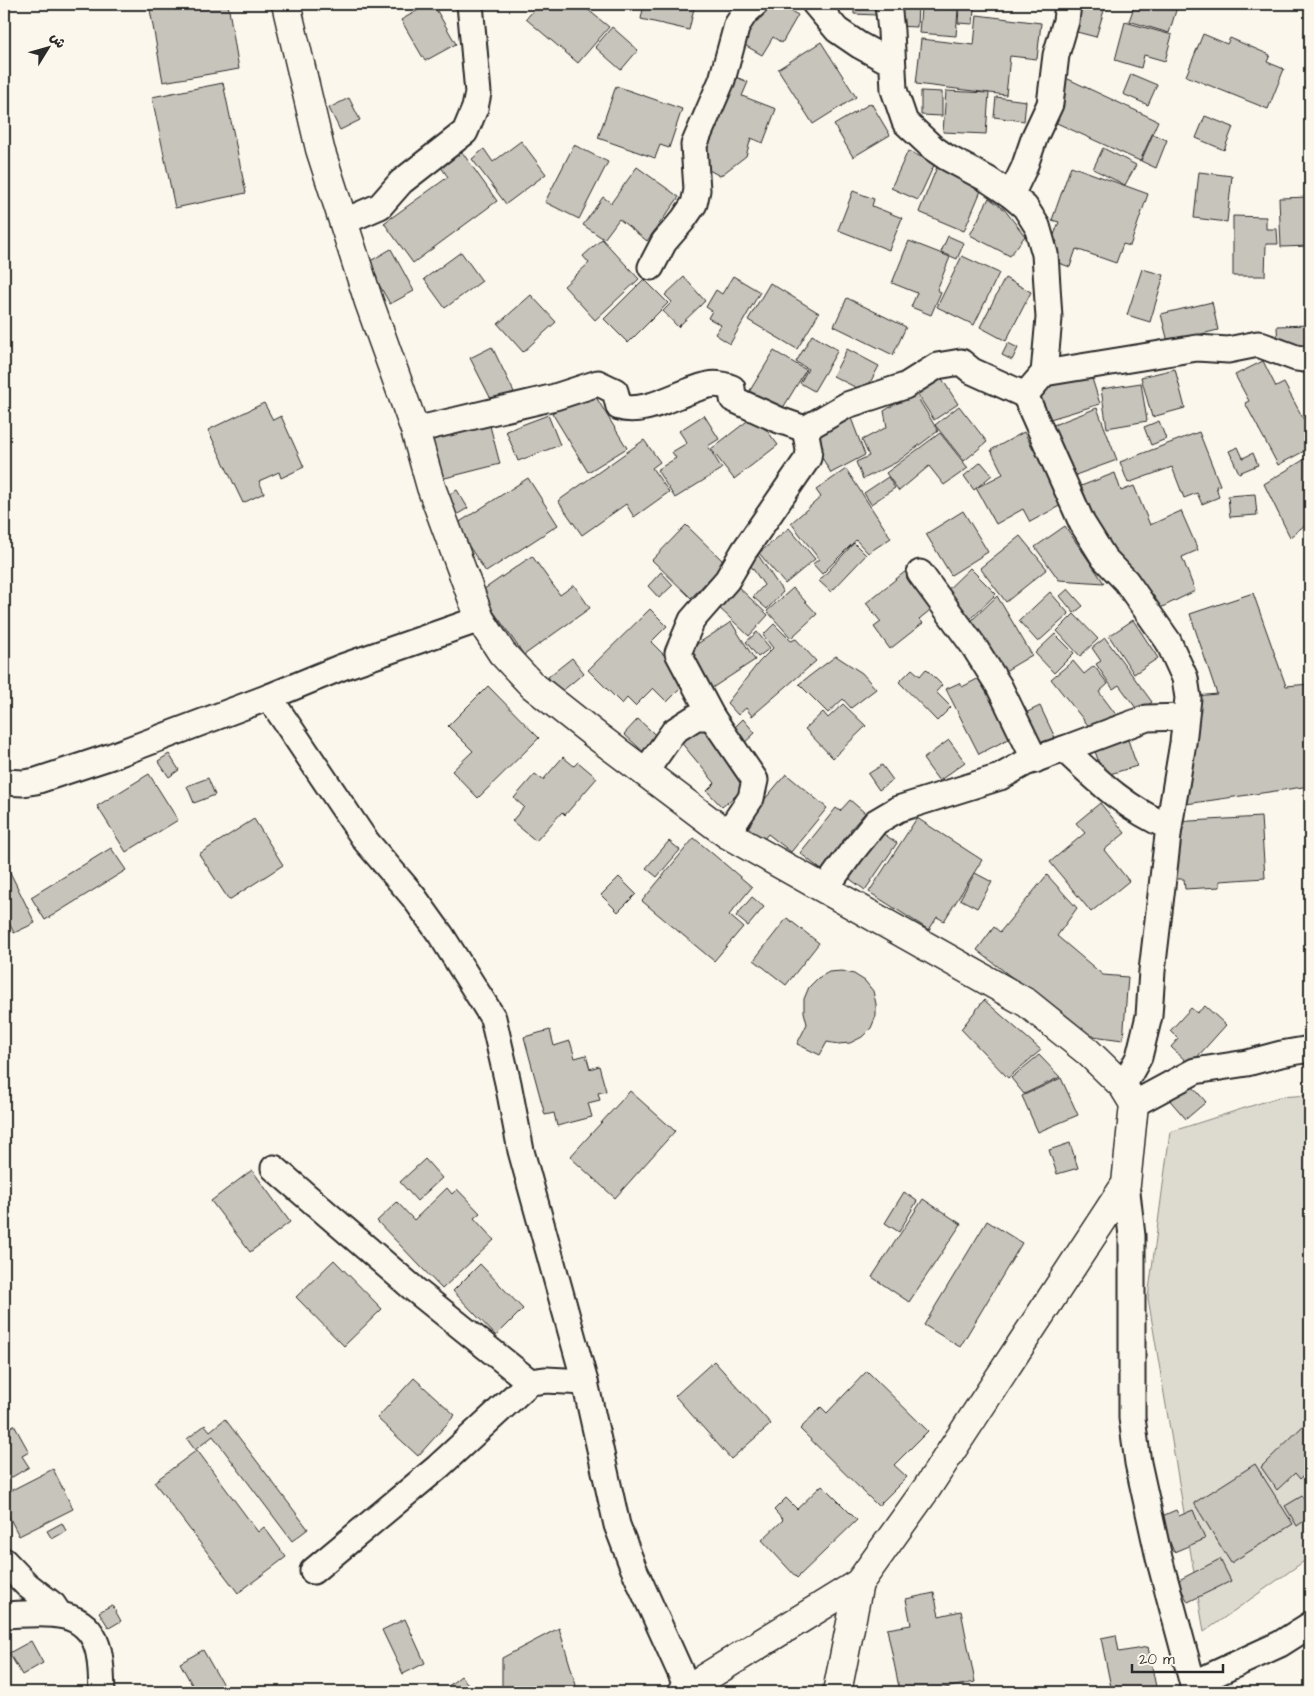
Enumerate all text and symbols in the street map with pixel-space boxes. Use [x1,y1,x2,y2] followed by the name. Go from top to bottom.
[22,22,72,72] north arrow
[45,29,70,53] text: ش
[1132,1641,1223,1673] scale bar
[1139,1649,1175,1670] text: 20 m

